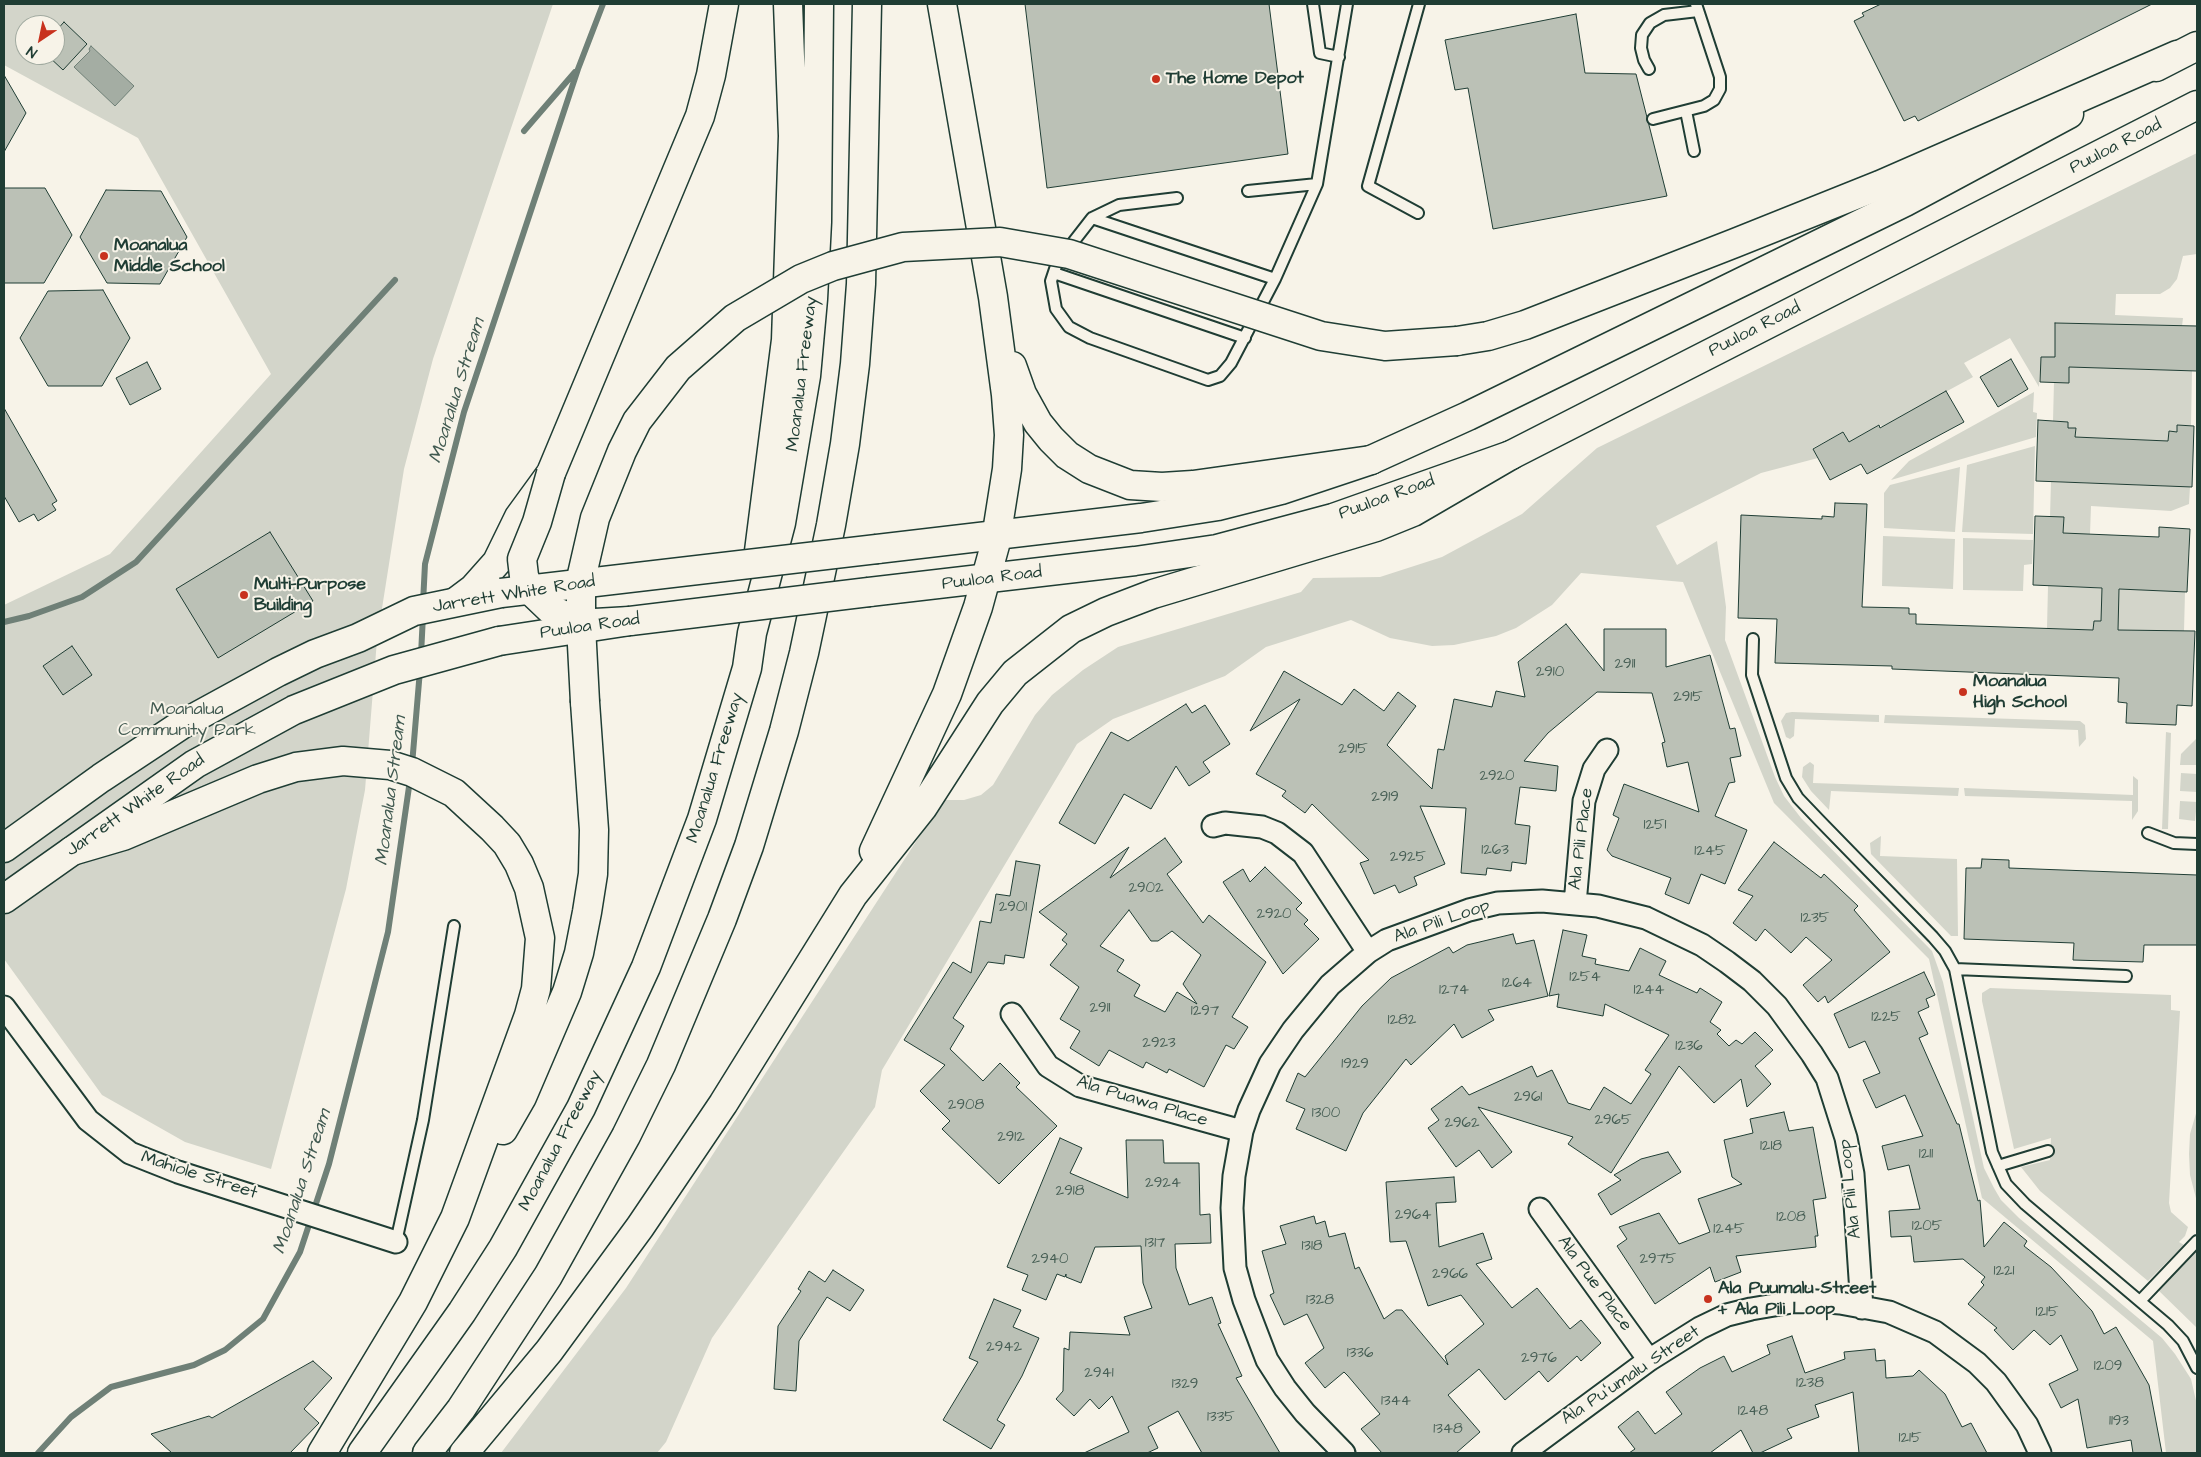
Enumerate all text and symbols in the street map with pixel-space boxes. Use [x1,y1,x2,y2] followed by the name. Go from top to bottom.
[15,15,65,65] north arrow
[23,41,41,62] text: N
[1166,68,1304,90] place label: The Home Depot
[1150,73,1162,85] marker: The Home Depot
[2066,115,2166,179] street label: Puuloa Road
[114,235,225,278] place label: Moanalua Middle School
[98,250,110,262] marker: Moanalua Middle School
[783,295,823,453] street label: Moanalua Freeway
[1705,298,1805,362] street label: Puuloa Road
[425,316,491,466] water label: Moanalua Stream
[1336,471,1438,525] street label: Puuloa Road
[941,562,1043,596] street label: Puuloa Road
[431,571,597,619] street label: Jarrett White Road
[254,574,366,616] place label: Multi-Purpose Building
[238,589,250,601] marker: Multi-Purpose Building
[539,609,641,645] street label: Puuloa Road
[1615,656,1635,674] house number: 2911
[1536,664,1564,682] house number: 2910
[1973,671,2067,714] place label: Moanalua High School
[1957,686,1969,698] marker: Moanalua High School
[1673,689,1703,707] house number: 2915
[683,690,749,846] street label: Moanalua Freeway
[118,699,256,742] park label: Moanalua Community Park
[372,715,412,867] water label: Moanalua Stream
[1338,741,1368,759] house number: 2915
[63,750,209,862] street label: Jarrett White Road
[1479,768,1515,786] house number: 2920
[1565,787,1599,891] street label: Ala Pili Place
[1371,789,1399,807] house number: 2919
[1643,817,1667,835] house number: 1251
[1481,842,1509,860] house number: 1263
[1694,843,1726,861] house number: 1245
[1390,849,1426,867] house number: 2925
[1128,880,1164,898] house number: 2902
[1391,895,1493,949] street label: Ala Pili Loop
[999,899,1027,917] house number: 2901
[1256,906,1292,924] house number: 2920
[1801,910,1829,928] house number: 1235
[1569,969,1601,987] house number: 1254
[1502,975,1532,993] house number: 1264
[1439,982,1469,1000] house number: 1274
[1634,982,1664,1000] house number: 1244
[1090,1000,1110,1018] house number: 2911
[1191,1003,1219,1021] house number: 1297
[1871,1009,1901,1027] house number: 1225
[1388,1012,1416,1030] house number: 1282
[1142,1035,1176,1053] house number: 2923
[1675,1038,1703,1056] house number: 1236
[1341,1056,1369,1074] house number: 1929
[515,1067,607,1215] street label: Moanalua Freeway
[1074,1072,1210,1132] street label: Ala Puawa Place
[1514,1089,1542,1107] house number: 2961
[948,1097,984,1115] house number: 2908
[1312,1105,1340,1123] house number: 1300
[269,1107,337,1257] water label: Moanalua Stream
[1594,1112,1632,1130] house number: 2965
[1444,1115,1480,1133] house number: 2962
[997,1129,1025,1147] house number: 2912
[1760,1138,1782,1156] house number: 1218
[1835,1138,1867,1240] street label: Ala Pili Loop
[1919,1146,1933,1164] house number: 1211
[138,1147,260,1205] street label: Mahiole Street
[1145,1175,1181,1193] house number: 2924
[1056,1183,1084,1201] house number: 2918
[1395,1207,1431,1225] house number: 2964
[1776,1209,1806,1227] house number: 1208
[1912,1218,1942,1236] house number: 1205
[1713,1221,1745,1239] house number: 1245
[1552,1232,1636,1336] street label: Ala Pue Place
[1145,1235,1165,1253] house number: 1317
[1301,1238,1323,1256] house number: 1318
[1032,1251,1068,1269] house number: 2940
[1640,1251,1676,1269] house number: 2975
[1993,1263,2015,1281] house number: 1221
[1432,1266,1468,1284] house number: 2966
[1718,1278,1876,1320] place label: Ala Puumalu Street + Ala Pili Loop
[1306,1292,1334,1310] house number: 1328
[1702,1293,1714,1305] marker: Ala Puumalu Street + Ala Pili Loop
[2035,1304,2059,1322] house number: 1215
[1558,1322,1704,1430] street label: Ala Puʻumalu Street
[986,1339,1022,1357] house number: 2942
[1347,1345,1373,1363] house number: 1336
[1521,1350,1557,1368] house number: 2976
[2094,1358,2122,1376] house number: 1209
[1084,1365,1114,1383] house number: 2941
[1796,1375,1824,1393] house number: 1238
[1172,1376,1198,1394] house number: 1329
[1381,1393,1411,1411] house number: 1344
[1738,1403,1768,1421] house number: 1248
[1207,1409,1235,1427] house number: 1335
[2109,1413,2129,1431] house number: 1193
[1433,1421,1463,1439] house number: 1348
[1898,1430,1922,1448] house number: 1215

